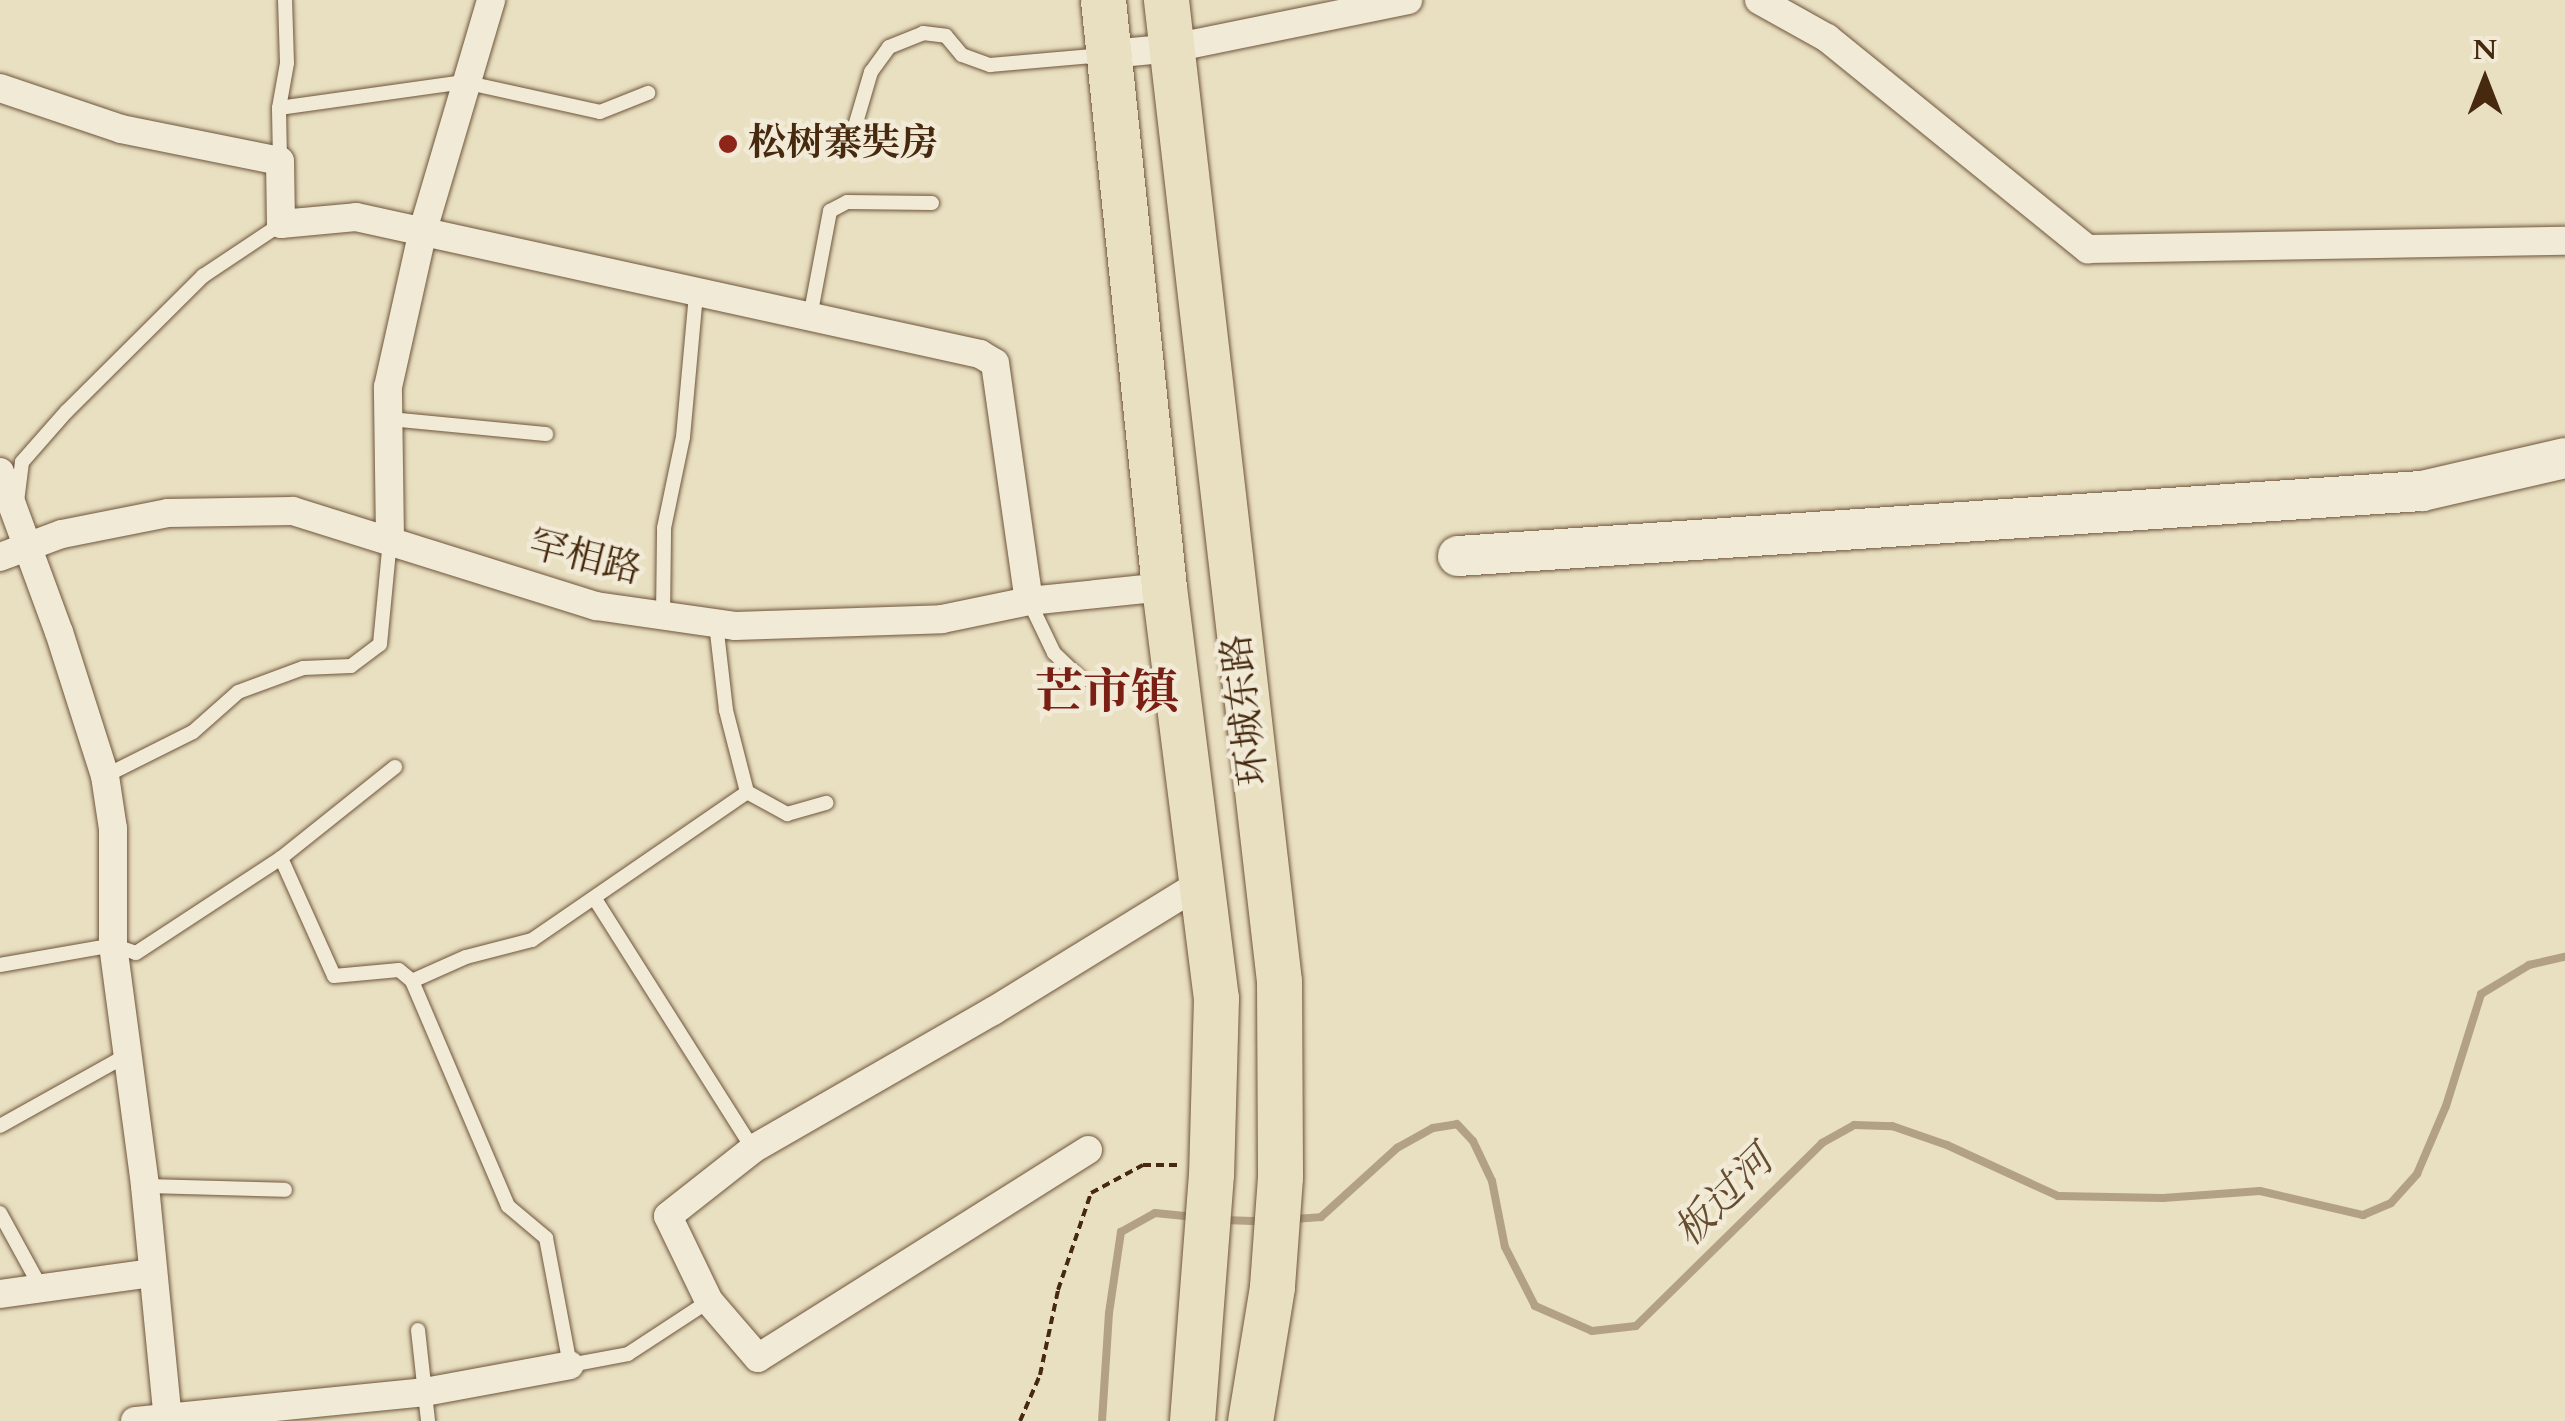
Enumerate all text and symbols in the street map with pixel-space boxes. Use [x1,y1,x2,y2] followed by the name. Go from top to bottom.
[2435,30,2535,130] north arrow
[2473,31,2497,69] text: N
[748,121,938,167] place label: 松树寨奘房
[717,133,739,155] marker: 松树寨奘房
[524,522,646,594] street label: 罕相路
[1214,632,1278,788] street label: 环城东路
[1035,664,1179,722] district label: 芒市镇
[1665,1138,1783,1256] water label: 板过河

